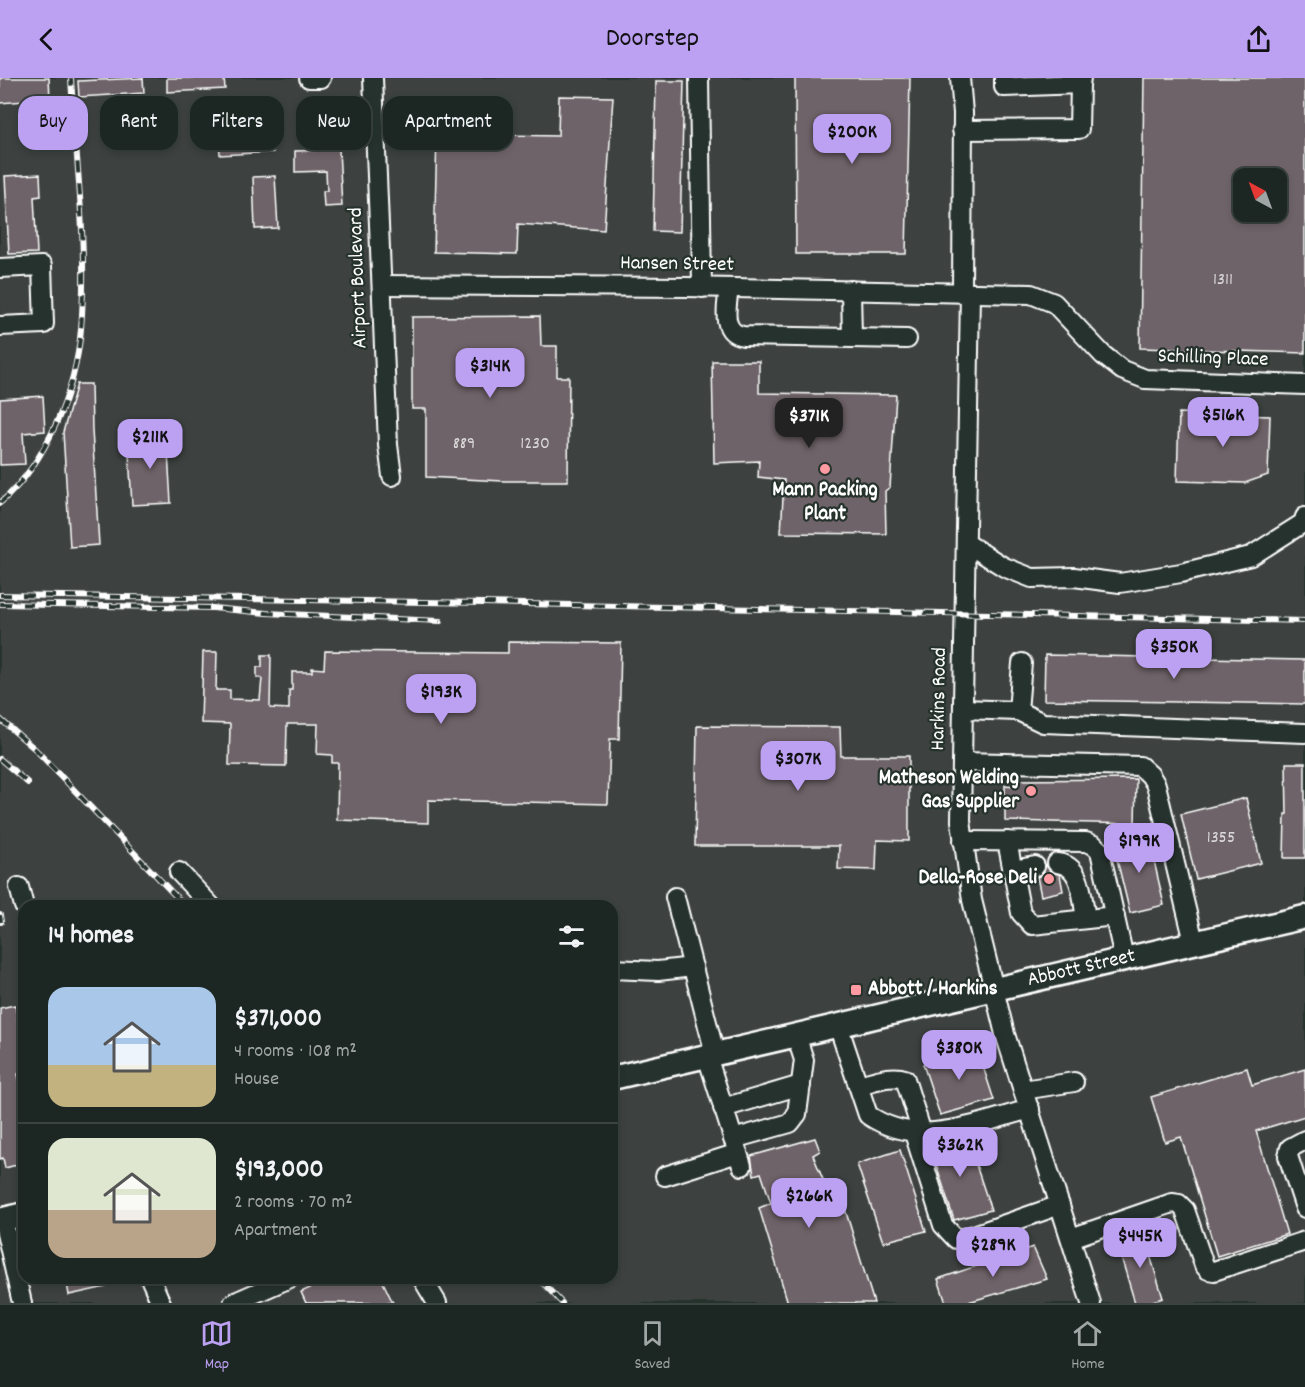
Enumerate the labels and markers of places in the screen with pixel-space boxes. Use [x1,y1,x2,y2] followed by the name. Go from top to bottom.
[810,114,894,165] pin: $200K
[448,348,532,399] pin: $314K
[1181,397,1265,448] pin: $516K
[767,398,851,449] pin: $371K
[108,419,192,470] pin: $211K
[818,462,832,476] marker: Mann Packing Plant
[772,476,878,530] place label: Mann Packing Plant
[1132,629,1216,680] pin: $350K
[399,674,483,725] pin: $193K
[756,741,840,792] pin: $307K
[879,764,1020,818] place label: Matheson Welding Gas Supplier
[1024,784,1038,798] marker: Matheson Welding Gas Supplier
[1097,823,1181,874] pin: $199K
[919,864,1037,894] place label: Della-Rose Deli
[1042,872,1056,886] marker: Della-Rose Deli
[868,975,998,1005] place label: Abbott / Harkins
[849,983,863,997] marker: Abbott / Harkins
[917,1030,1001,1081] pin: $380K
[918,1127,1002,1178] pin: $362K
[767,1178,851,1229] pin: $266K
[1098,1218,1182,1269] pin: $445K
[951,1227,1035,1278] pin: $289K

